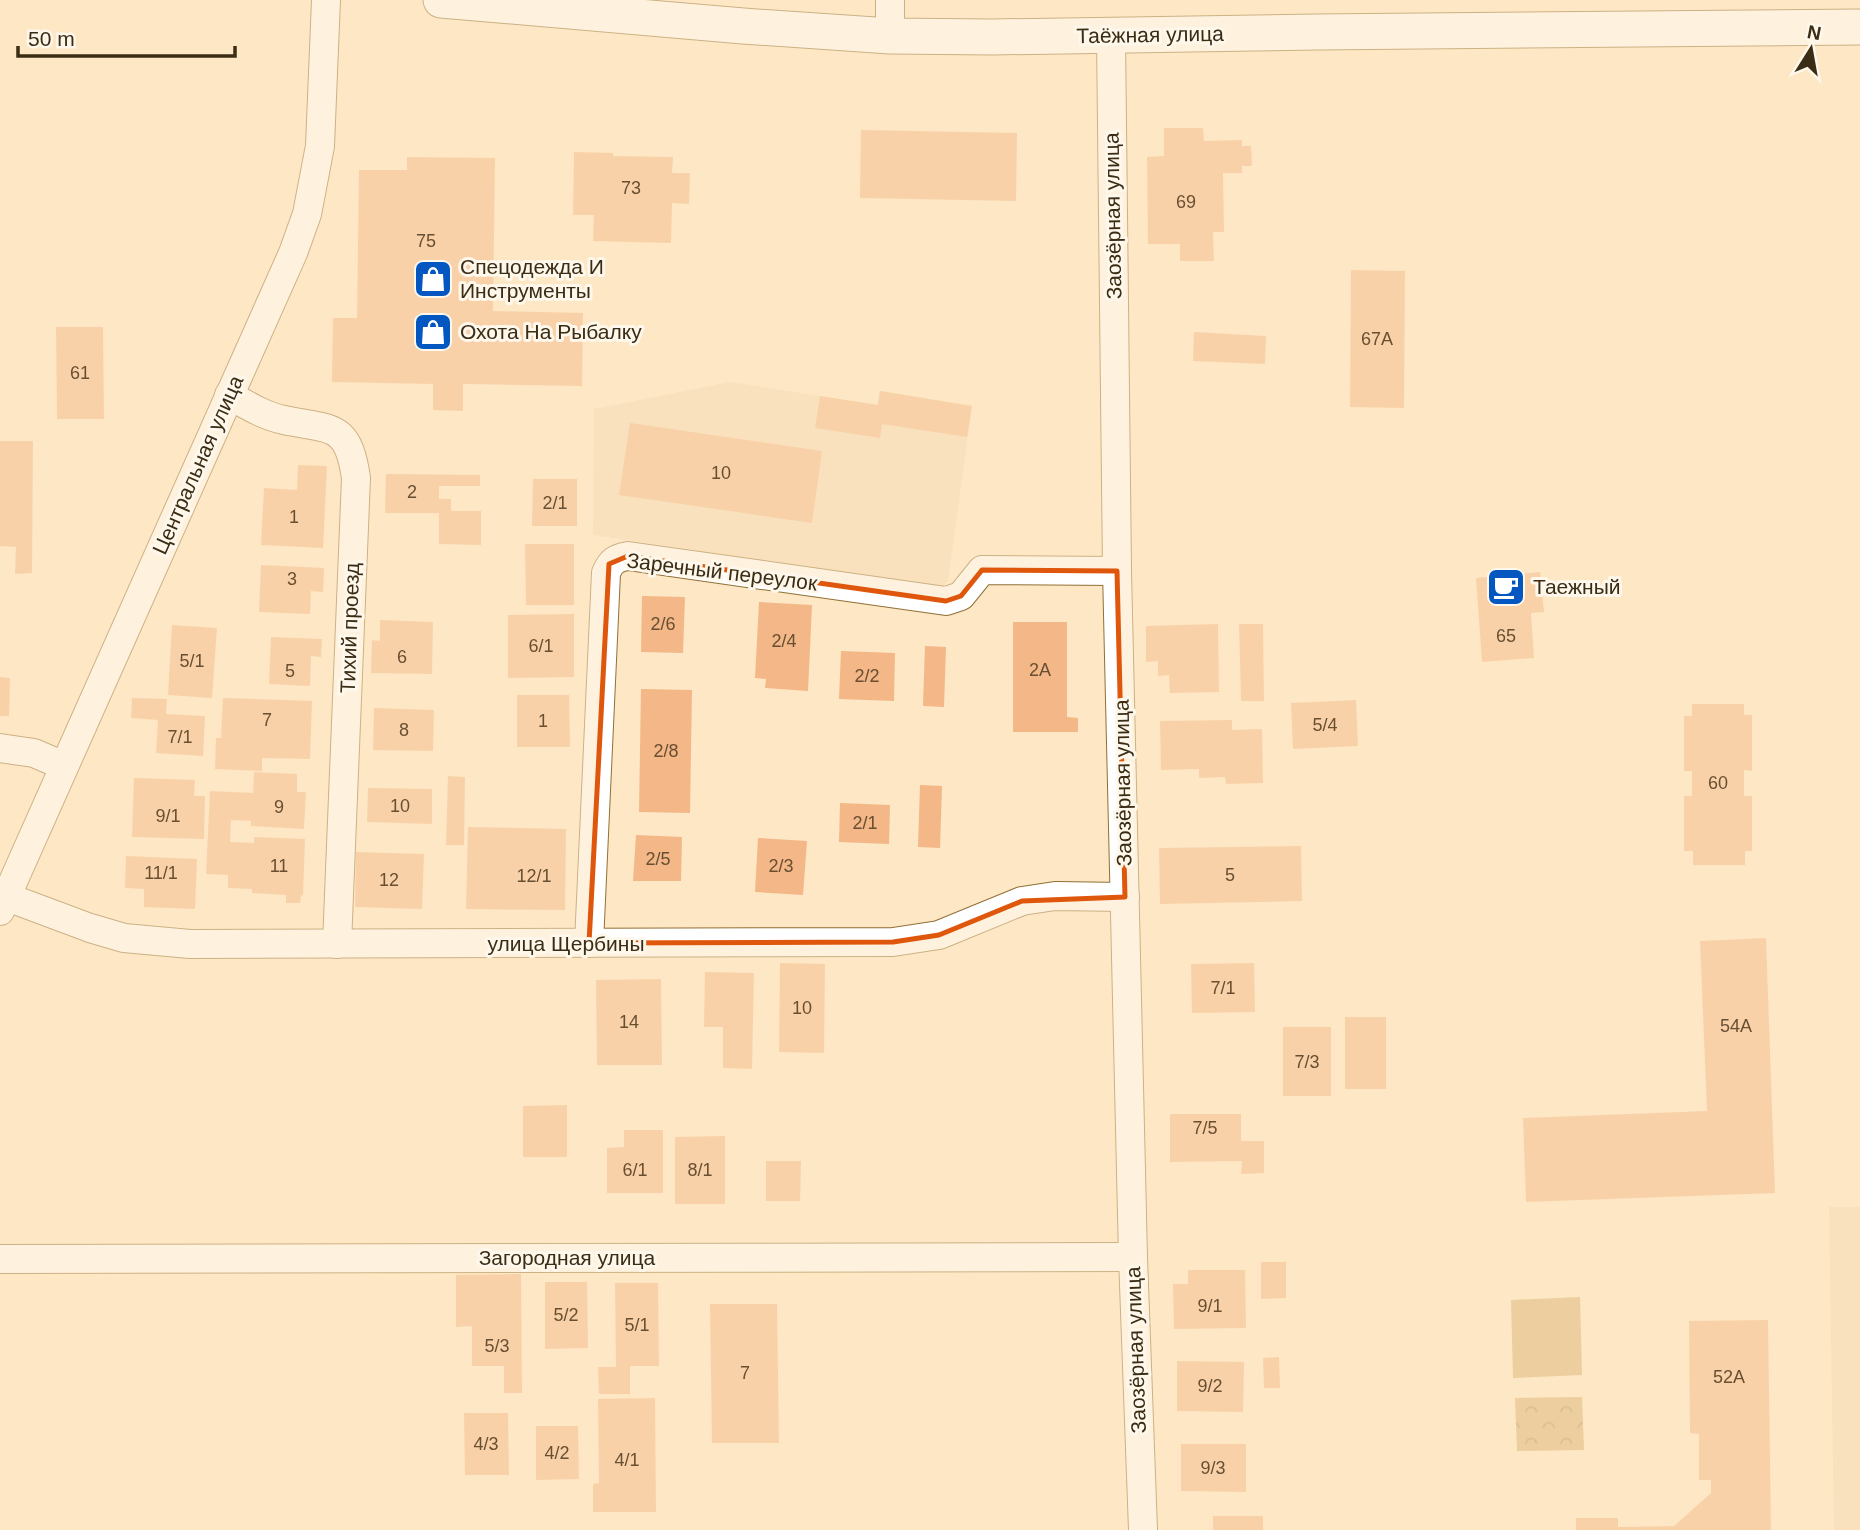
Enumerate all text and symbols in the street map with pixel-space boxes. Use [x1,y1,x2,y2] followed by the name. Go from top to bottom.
[18,14,234,58] scale bar
[1776,14,1846,84] north arrow
[1805,21,1823,44] text: N
[1076,22,1224,47] street label: Таёжная улица
[28,27,75,50] text: 50 m
[1100,132,1125,300] street label: Заозёрная улица
[621,178,641,198] house number: 73
[1176,192,1196,212] house number: 69
[416,231,436,251] house number: 75
[460,255,604,302] place label: Спецодежда И Инструменты
[412,258,454,300] shop icon: Спецодежда И Инструменты
[412,311,454,353] shop icon: Охота На Рыбалку
[460,320,642,343] place label: Охота На Рыбалку
[1361,329,1393,349] house number: 67А
[70,363,90,383] house number: 61
[148,372,247,558] street label: Центральная улица
[711,463,731,483] house number: 10
[407,482,417,502] house number: 2
[542,493,568,513] house number: 2/1
[289,507,299,527] house number: 1
[625,548,819,595] street label: Заречный переулок
[336,562,363,694] street label: Тихий проезд
[1485,566,1527,608] cafe icon: Таежный
[287,569,297,589] house number: 3
[1533,575,1620,598] place label: Таежный
[650,614,676,634] house number: 2/6
[1496,626,1516,646] house number: 65
[771,631,797,651] house number: 2/4
[528,636,554,656] house number: 6/1
[397,647,407,667] house number: 6
[179,651,205,671] house number: 5/1
[1029,660,1051,680] house number: 2А
[285,661,295,681] house number: 5
[854,666,880,686] house number: 2/2
[1110,699,1135,867] street label: Заозёрная улица
[262,710,272,730] house number: 7
[538,711,548,731] house number: 1
[1312,715,1338,735] house number: 5/4
[399,720,409,740] house number: 8
[167,727,193,747] house number: 7/1
[653,741,679,761] house number: 2/8
[1708,773,1728,793] house number: 60
[390,796,410,816] house number: 10
[274,797,284,817] house number: 9
[155,806,181,826] house number: 9/1
[852,813,878,833] house number: 2/1
[645,849,671,869] house number: 2/5
[270,856,288,876] house number: 11
[768,856,794,876] house number: 2/3
[144,863,178,883] house number: 11/1
[1225,865,1235,885] house number: 5
[516,866,552,886] house number: 12/1
[379,870,399,890] house number: 12
[487,932,645,955] street label: улица Щербины
[1210,978,1236,998] house number: 7/1
[792,998,812,1018] house number: 10
[619,1012,639,1032] house number: 14
[1720,1016,1752,1036] house number: 54А
[1294,1052,1320,1072] house number: 7/3
[1192,1118,1218,1138] house number: 7/5
[622,1160,648,1180] house number: 6/1
[687,1160,713,1180] house number: 8/1
[479,1246,656,1269] street label: Загородная улица
[1121,1266,1150,1434] street label: Заозёрная улица
[1197,1296,1223,1316] house number: 9/1
[553,1305,579,1325] house number: 5/2
[624,1315,650,1335] house number: 5/1
[484,1336,510,1356] house number: 5/3
[740,1363,750,1383] house number: 7
[1713,1367,1745,1387] house number: 52А
[1197,1376,1223,1396] house number: 9/2
[473,1434,499,1454] house number: 4/3
[544,1443,570,1463] house number: 4/2
[614,1450,640,1470] house number: 4/1
[1200,1458,1226,1478] house number: 9/3

